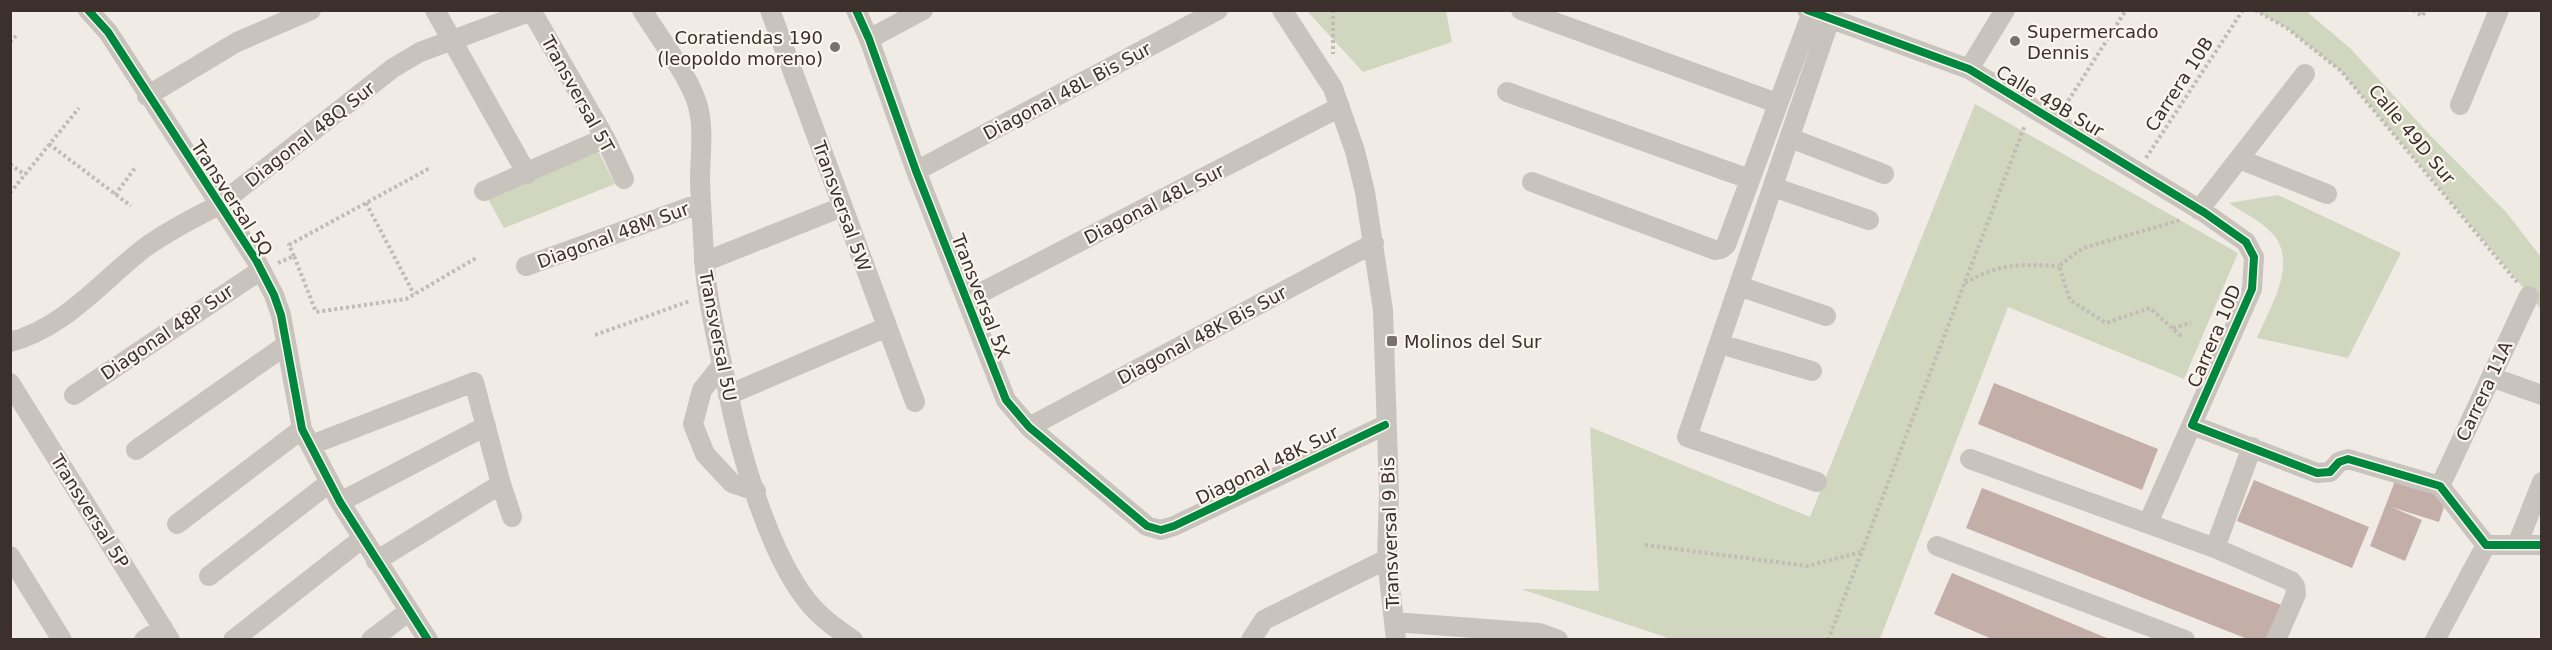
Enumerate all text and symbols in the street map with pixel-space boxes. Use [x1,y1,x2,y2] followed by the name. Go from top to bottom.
[2027,21,2158,63] place label: Supermercado Dennis
[657,27,823,69] place label: Coratiendas 190 (leopoldo moreno)
[537,31,619,157] street label: Transversal 5T
[2141,33,2217,135] street label: Carrera 10B
[2008,34,2022,48] marker: Supermercado Dennis
[980,38,1155,144] street label: Diagonal 48L Bis Sur
[828,40,842,54] marker: Coratiendas 190 (leopoldo moreno)
[1992,61,2108,142] street label: Calle 49B Sur
[241,77,379,191] street label: Diagonal 48Q Sur
[2364,80,2460,188] street label: Calle 49D Sur
[186,135,277,260] street label: Transversal 5Q
[808,137,875,274] street label: Transversal 5W
[1080,159,1228,248] street label: Diagonal 48L Sur
[534,198,692,272] street label: Diagonal 48M Sur
[947,230,1014,361] street label: Transversal 5X
[695,268,741,403] street label: Transversal 5U
[97,280,238,384] street label: Diagonal 48P Sur
[1114,281,1291,389] street label: Diagonal 48K Bis Sur
[2183,281,2245,391] street label: Carrera 10D
[1404,331,1542,352] place label: Molinos del Sur
[1385,334,1399,348] marker: Molinos del Sur
[2452,337,2517,444] street label: Carrera 11A
[1192,421,1342,509] street label: Diagonal 48K Sur
[46,449,133,572] street label: Transversal 5P
[1377,457,1403,610] street label: Transversal 9 Bis

